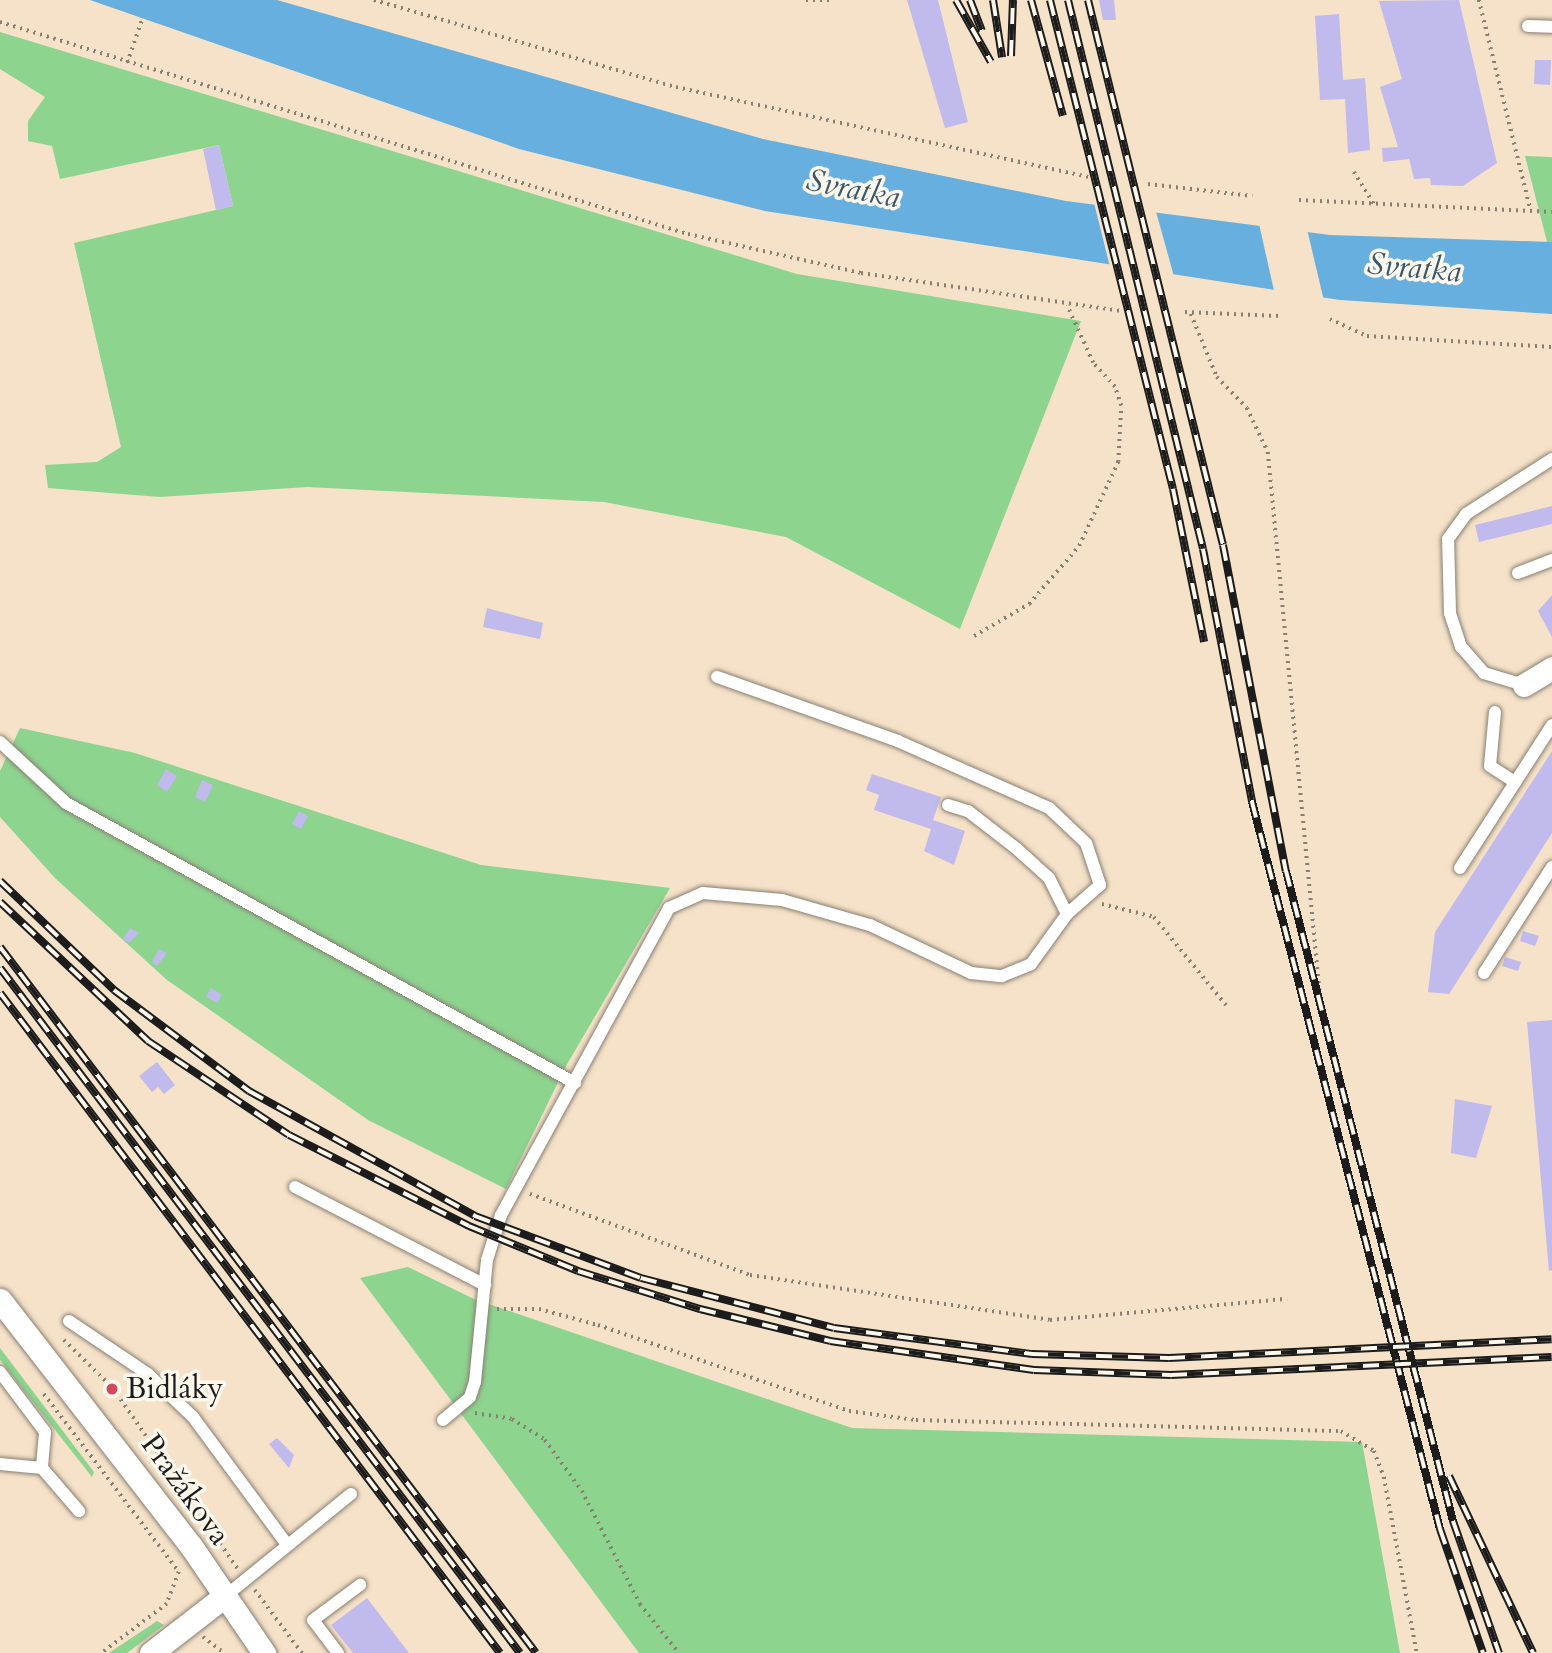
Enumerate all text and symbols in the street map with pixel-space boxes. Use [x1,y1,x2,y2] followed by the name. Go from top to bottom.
[803,161,903,217] water label: Svratka
[1365,245,1463,291] water label: Svratka
[126,1371,223,1407] place label: Bidláky
[104,1381,120,1397] marker: Bidláky
[133,1427,237,1553] street label: Pražákova

